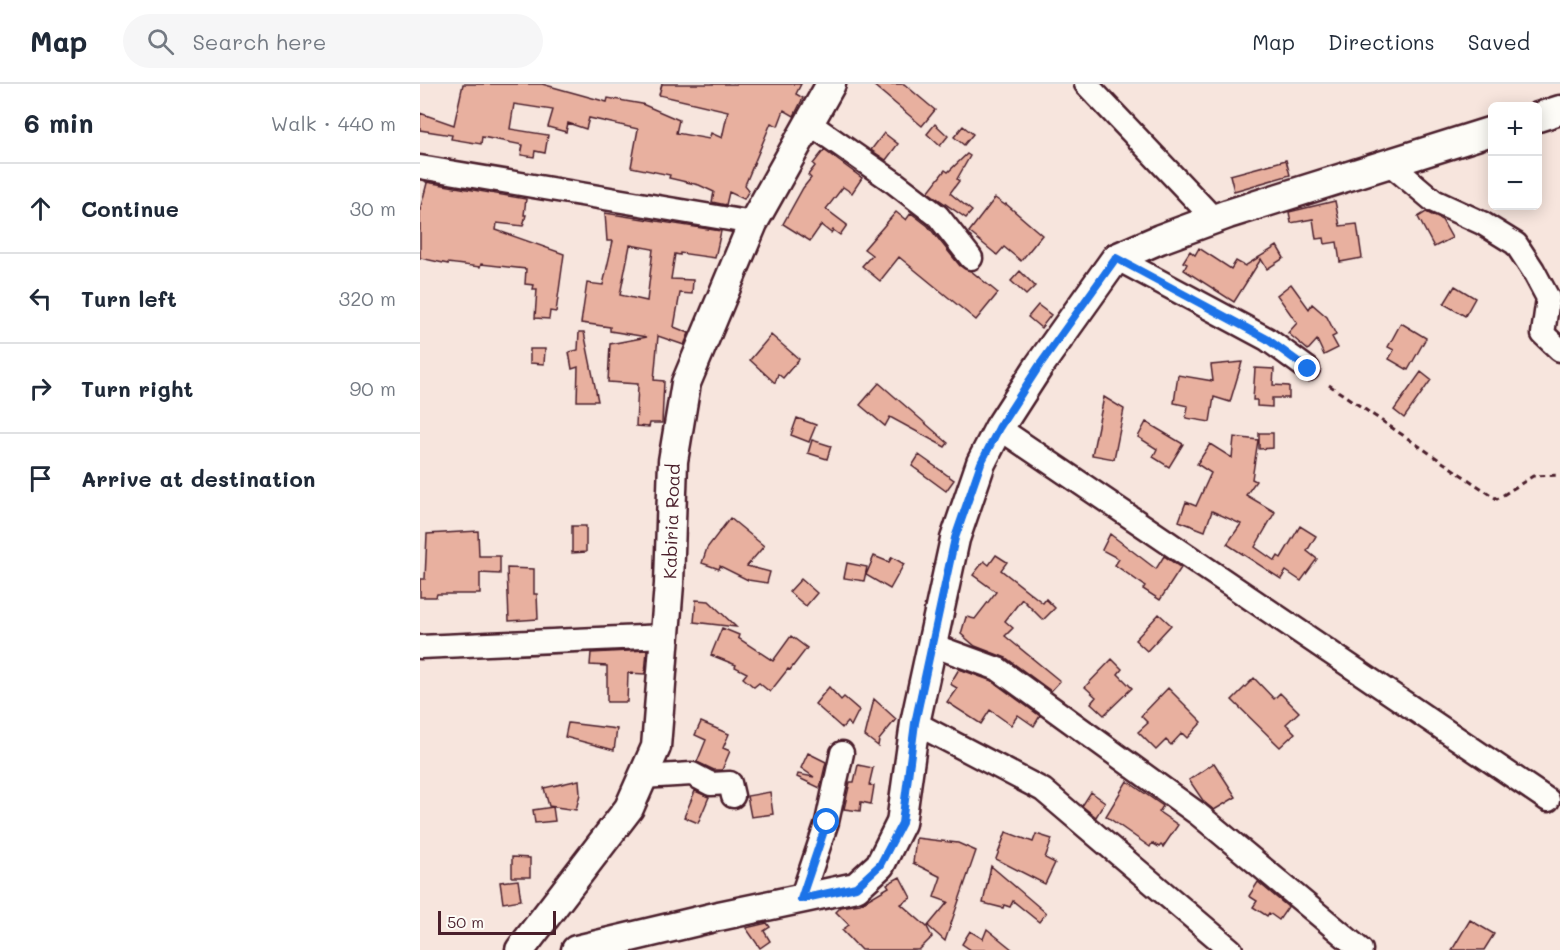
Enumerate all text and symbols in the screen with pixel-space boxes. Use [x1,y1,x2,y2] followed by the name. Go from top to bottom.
[123,14,543,68] search box
[30,23,87,59] text: Map
[144,25,177,58] icon: search
[192,27,326,56] text: Search here
[1252,28,1295,55] text: Map
[1328,28,1435,55] text: Directions
[1468,28,1530,55] text: Saved
[1488,102,1542,210] map controls
[1488,102,1542,156] button: +
[24,106,93,140] text: 6 min
[271,110,396,136] text: Walk · 440 m
[1488,156,1542,210] button: −
[24,192,57,225] icon: ahead
[81,194,179,223] text: Continue
[350,195,396,221] text: 30 m
[24,282,57,315] icon: left
[81,284,177,313] text: Turn left
[338,285,396,311] text: 320 m
[1294,355,1320,381] route end
[24,372,57,405] icon: right
[81,374,193,403] text: Turn right
[350,375,396,401] text: 90 m
[24,462,57,495] icon: arrive
[657,463,685,579] street label: Kabiria Road
[81,464,316,493] text: Arrive at destination
[813,808,839,834] route start
[438,908,556,936] scale bar
[447,911,484,932] text: 50 m

